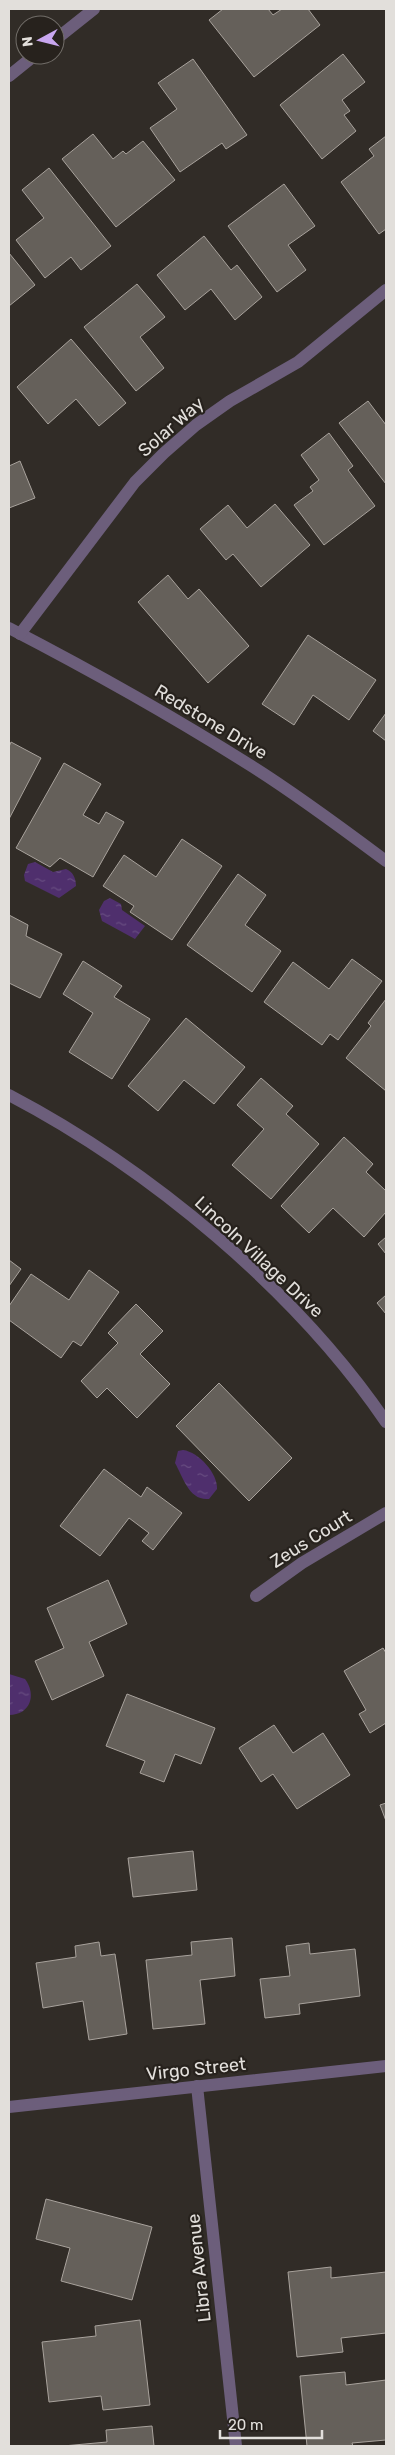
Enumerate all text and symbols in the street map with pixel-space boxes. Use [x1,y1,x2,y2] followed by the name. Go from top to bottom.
[15,15,65,65] north arrow
[19,35,37,48] text: N
[134,392,208,462] street label: Solar Way
[151,680,271,764] street label: Redstone Drive
[190,1192,328,1322] street label: Lincoln Village Drive
[266,1505,356,1573] street label: Zeus Court
[145,2053,247,2085] street label: Virgo Street
[182,2213,216,2323] street label: Libra Avenue
[220,2408,322,2440] scale bar
[228,2416,263,2434] text: 20 m

